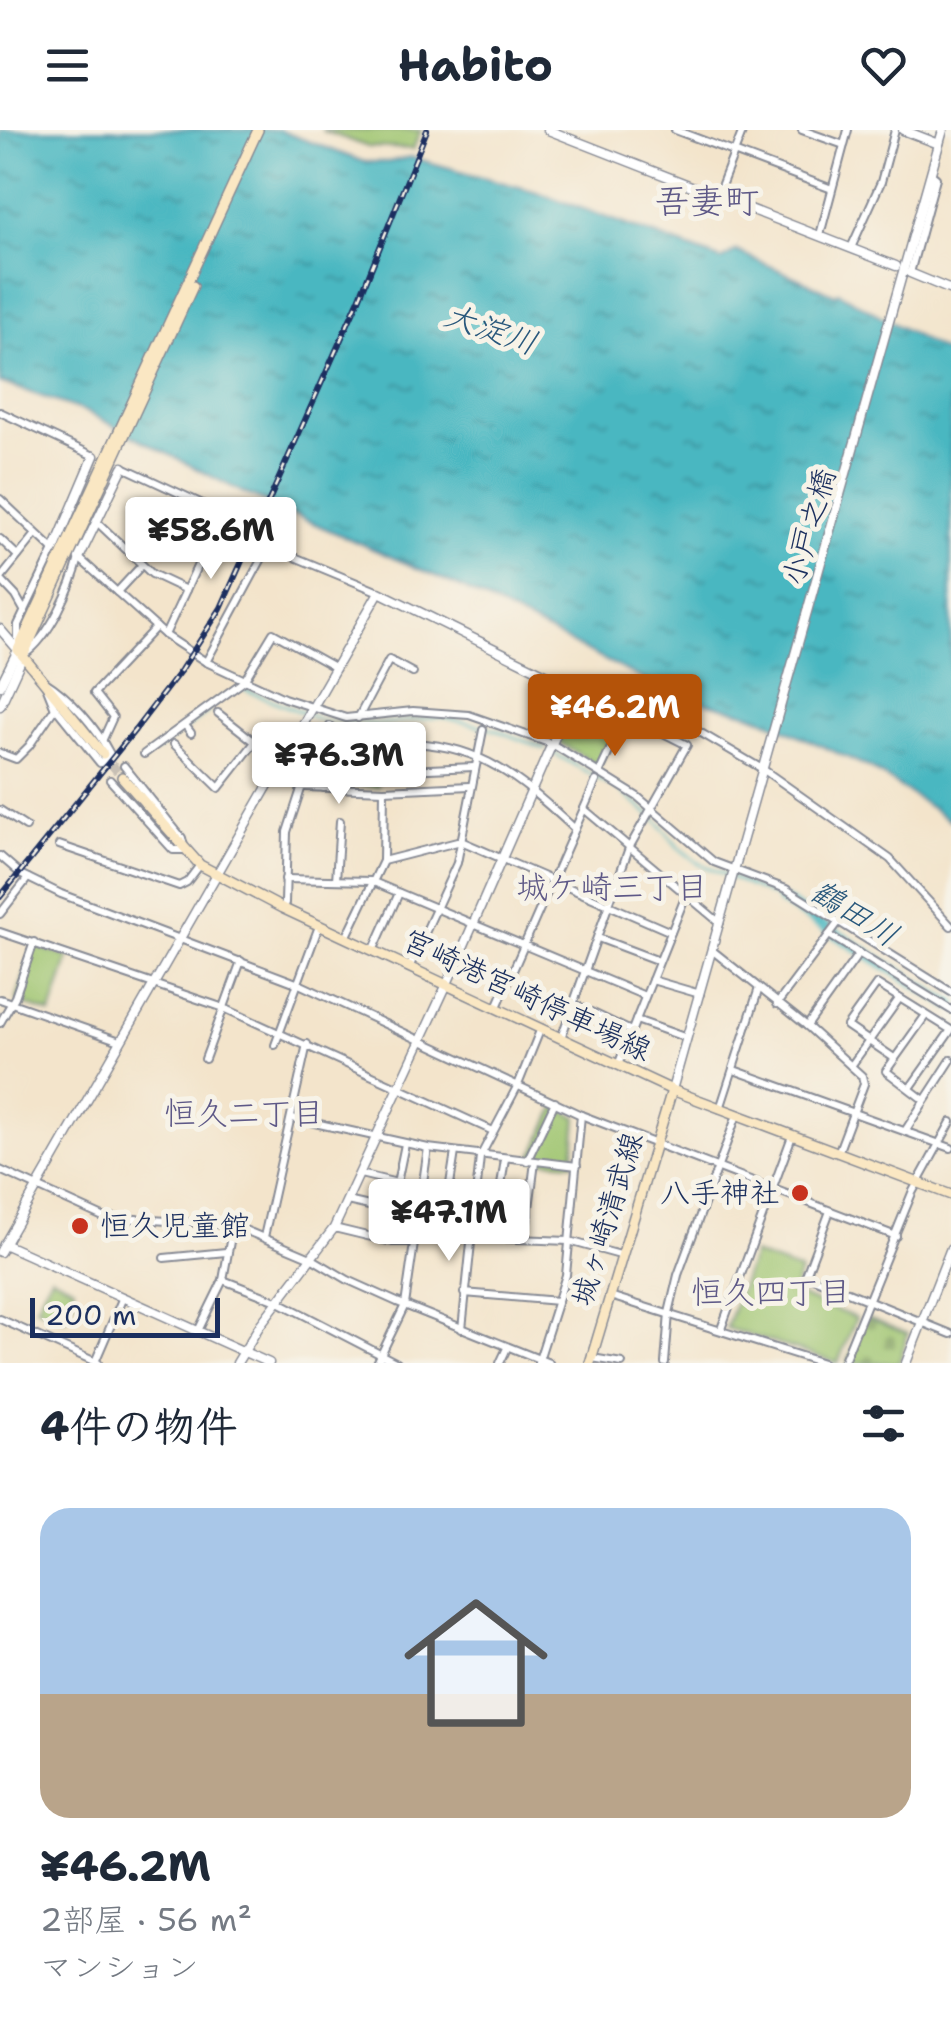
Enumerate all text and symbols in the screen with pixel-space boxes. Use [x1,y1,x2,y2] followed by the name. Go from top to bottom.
[398,35,553,95] text: Habito
[40,38,95,93] icon: menu
[856,38,911,93] icon: heart
[654,177,760,224] district label: 吾妻町
[439,293,544,364] water label: 大淀川
[772,464,845,590] street label: 小戸之橋
[130,497,292,582] pin: ¥58.6M
[147,508,275,551] text: ¥58.6M
[534,674,696,759] pin: ¥46.2M
[550,685,680,728] text: ¥46.2M
[258,722,420,807] pin: ¥76.3M
[274,733,404,776] text: ¥76.3M
[516,865,708,908] district label: 城ケ崎三丁目
[803,869,907,956] water label: 鶴田川
[396,919,658,1070] street label: 宮崎港宮崎停車場線
[164,1091,324,1134] district label: 恒久二丁目
[561,1127,652,1311] street label: 城ヶ崎清武線
[660,1172,780,1213] place label: 八手神社
[368,1179,530,1264] pin: ¥47.1M
[789,1182,811,1204] marker: 八手神社
[391,1190,507,1233] text: ¥47.1M
[100,1205,250,1246] place label: 恒久児童館
[69,1215,91,1237] marker: 恒久児童館
[691,1270,851,1313] district label: 恒久四丁目
[30,1293,220,1338] scale bar
[45,1296,136,1334] text: 200 m
[856,1396,911,1451] icon: filters
[40,1398,237,1454] text: 4件の物件
[386,1573,566,1753] icon: home
[40,1838,211,1894] text: ¥46.2M
[40,1898,252,1941] text: 2部屋 · 56 m²
[40,1945,199,1988] text: マンション

